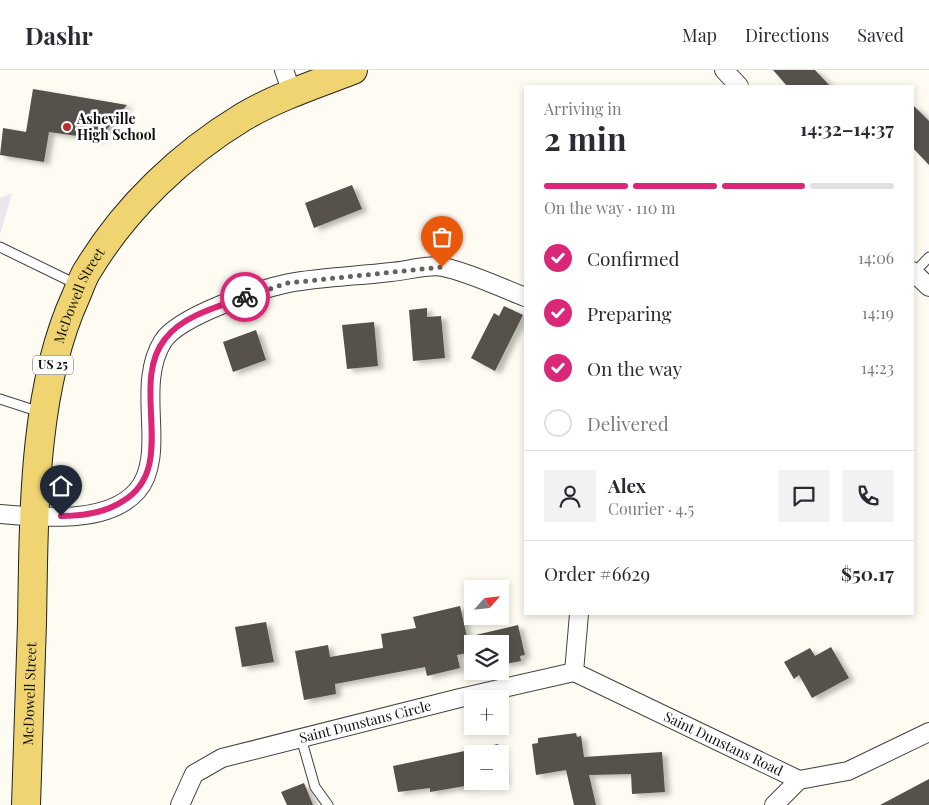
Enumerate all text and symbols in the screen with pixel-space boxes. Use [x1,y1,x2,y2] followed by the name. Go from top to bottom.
[25,19,93,51] text: Dashr
[682,23,717,47] text: Map
[745,23,829,47] text: Directions
[857,23,904,47] text: Saved
[544,98,622,119] text: Arriving in
[76,109,156,144] place label: Asheville High School
[800,115,894,141] text: 14:32–14:37
[544,116,627,159] text: 2 min
[61,121,73,133] marker: Asheville High School
[544,197,676,218] text: On the way · 110 m
[421,216,463,267] pin
[428,223,456,251] icon: bag
[49,243,109,346] street label: McDowell Street
[544,244,572,272] icon: check
[587,245,680,271] text: Confirmed
[858,247,894,268] text: 14:06
[220,272,270,322] courier
[231,283,259,311] icon: bike
[544,299,572,327] icon: check
[587,300,672,326] text: Preparing
[862,302,894,323] text: 14:19
[544,354,572,382] icon: check
[587,355,682,381] text: On the way
[33,356,73,374] road number: US 25
[861,357,894,378] text: 14:23
[587,410,669,436] text: Delivered
[40,465,82,516] pin
[544,470,596,522] button: person
[778,470,830,522] button: chat
[842,470,894,522] button: phone
[47,472,75,500] icon: home
[608,472,646,498] text: Alex
[608,498,694,519] text: Courier · 4.5
[544,560,650,586] text: Order #6629
[841,560,894,586] text: $50.17
[464,580,509,625] north arrow
[464,580,509,790] map controls
[464,635,509,680] button: layers
[18,641,40,746] street label: McDowell Street
[464,690,509,735] button: +
[297,696,433,747] street label: Saint Dunstans Circle
[661,707,786,780] street label: Saint Dunstans Road
[464,745,509,790] button: −

